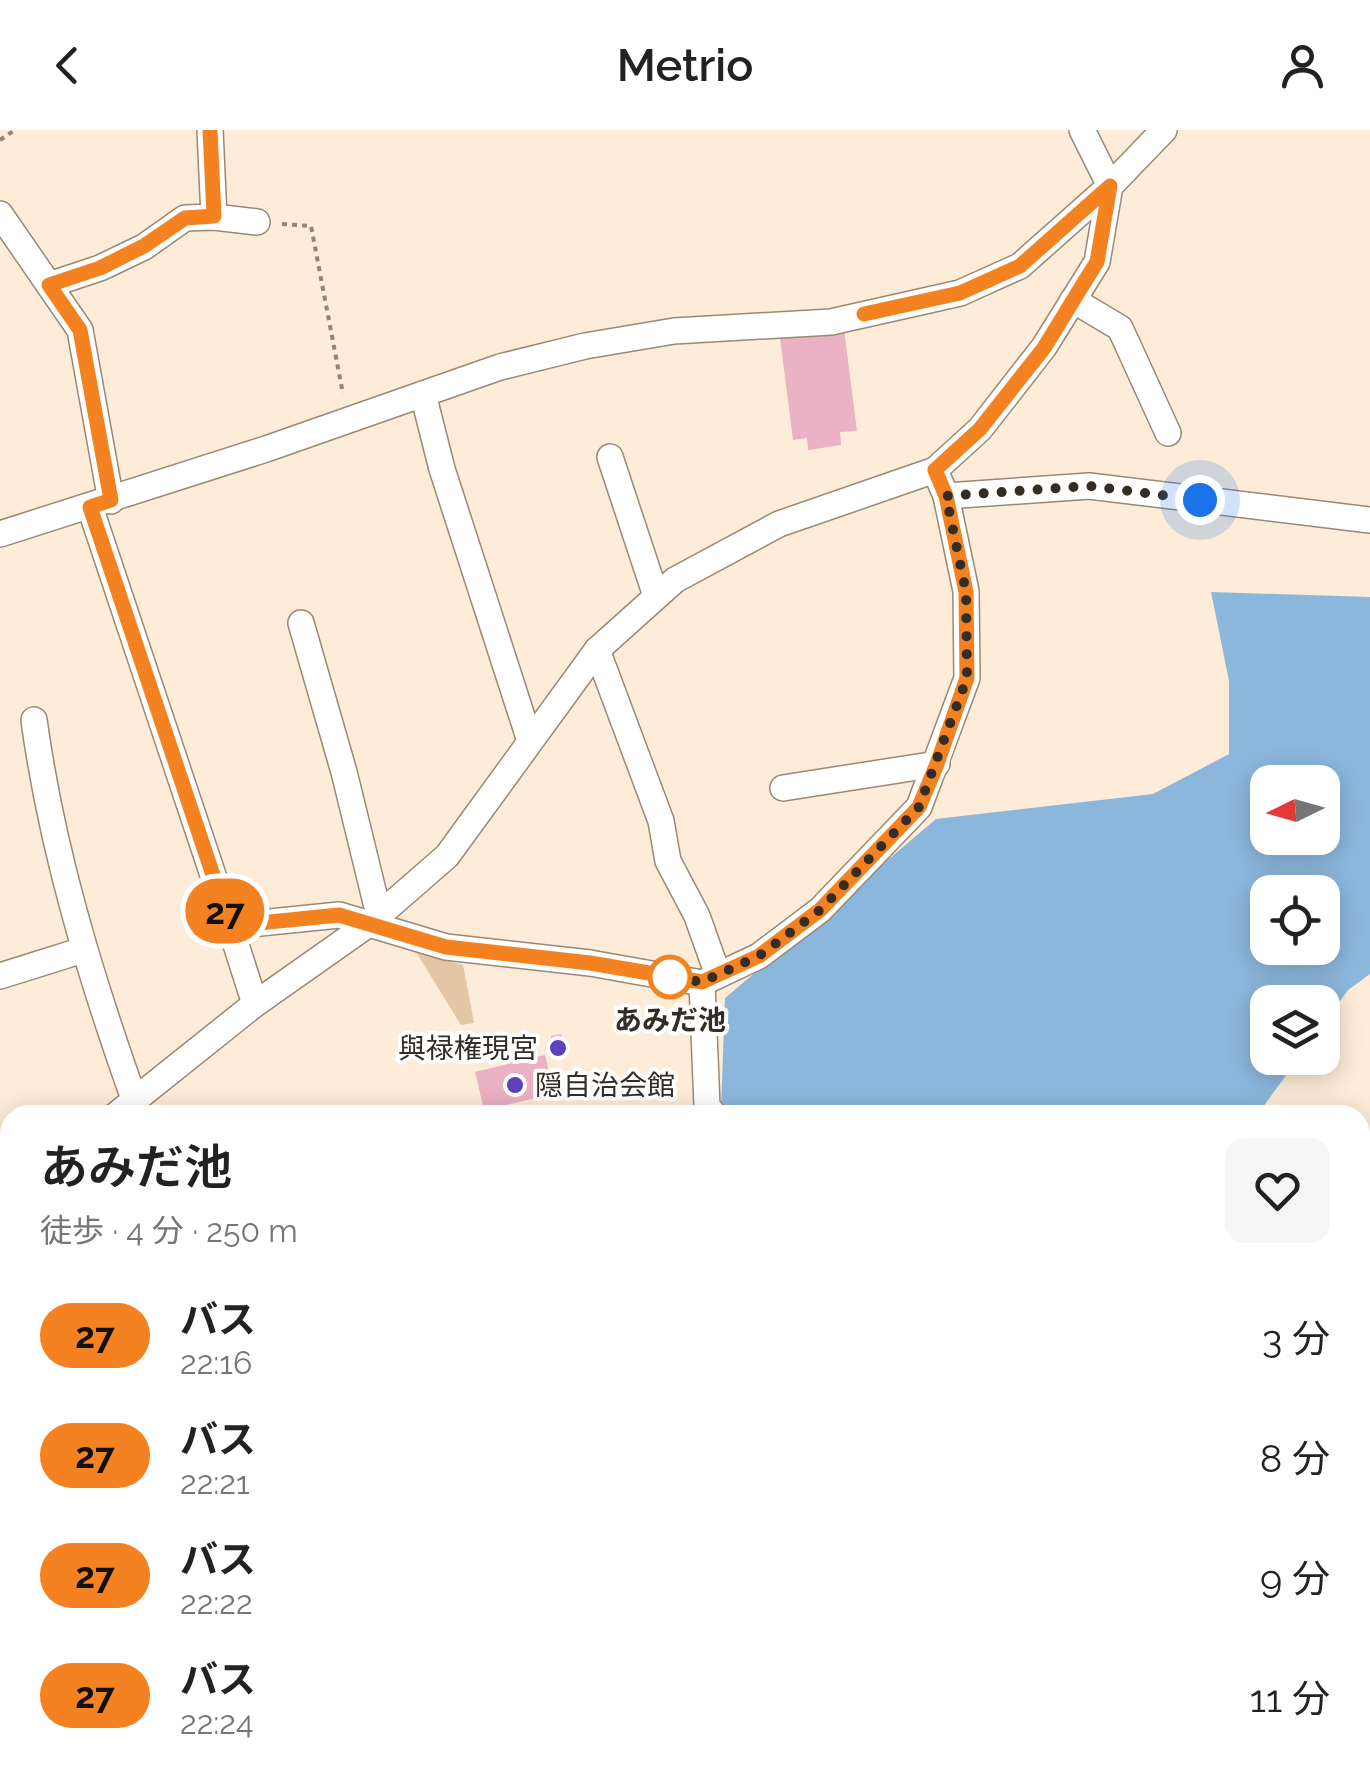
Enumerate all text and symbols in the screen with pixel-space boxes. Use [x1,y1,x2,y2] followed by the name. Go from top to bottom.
[40,38,95,93] icon: back
[1275,38,1330,93] icon: person
[617,39,753,92] text: Metrio
[1175,475,1225,525] your location
[1250,765,1340,855] north arrow
[1250,765,1340,1075] map controls
[1250,875,1340,965] button: locate
[180,878,270,944] line badge: 27
[205,891,245,932] text: 27
[649,956,691,998] marker: あみだ池
[1250,985,1340,1075] button: layers
[614,1004,726,1037] place label: あみだ池
[398,1032,538,1065] place label: 與禄権現宮
[547,1037,569,1059] marker: 與禄権現宮
[535,1069,675,1102] place label: 隠自治会館
[504,1074,526,1096] marker: 隠自治会館
[1225,1138,1330,1243] button: heart
[40,1139,232,1195] text: あみだ池
[40,1212,298,1249] text: 徒歩 · 4 分 · 250 m
[180,1297,256,1342] text: バス
[75,1315,115,1356] text: 27
[1262,1316,1330,1361] text: 3 分
[180,1344,252,1381] text: 22:16
[180,1417,256,1462] text: バス
[75,1435,115,1476] text: 27
[1260,1436,1330,1481] text: 8 分
[180,1464,250,1501] text: 22:21
[180,1537,256,1582] text: バス
[75,1555,115,1596] text: 27
[1260,1556,1330,1601] text: 9 分
[180,1584,253,1621] text: 22:22
[180,1657,256,1702] text: バス
[75,1675,115,1716] text: 27
[1250,1676,1330,1721] text: 11 分
[180,1704,254,1741] text: 22:24

